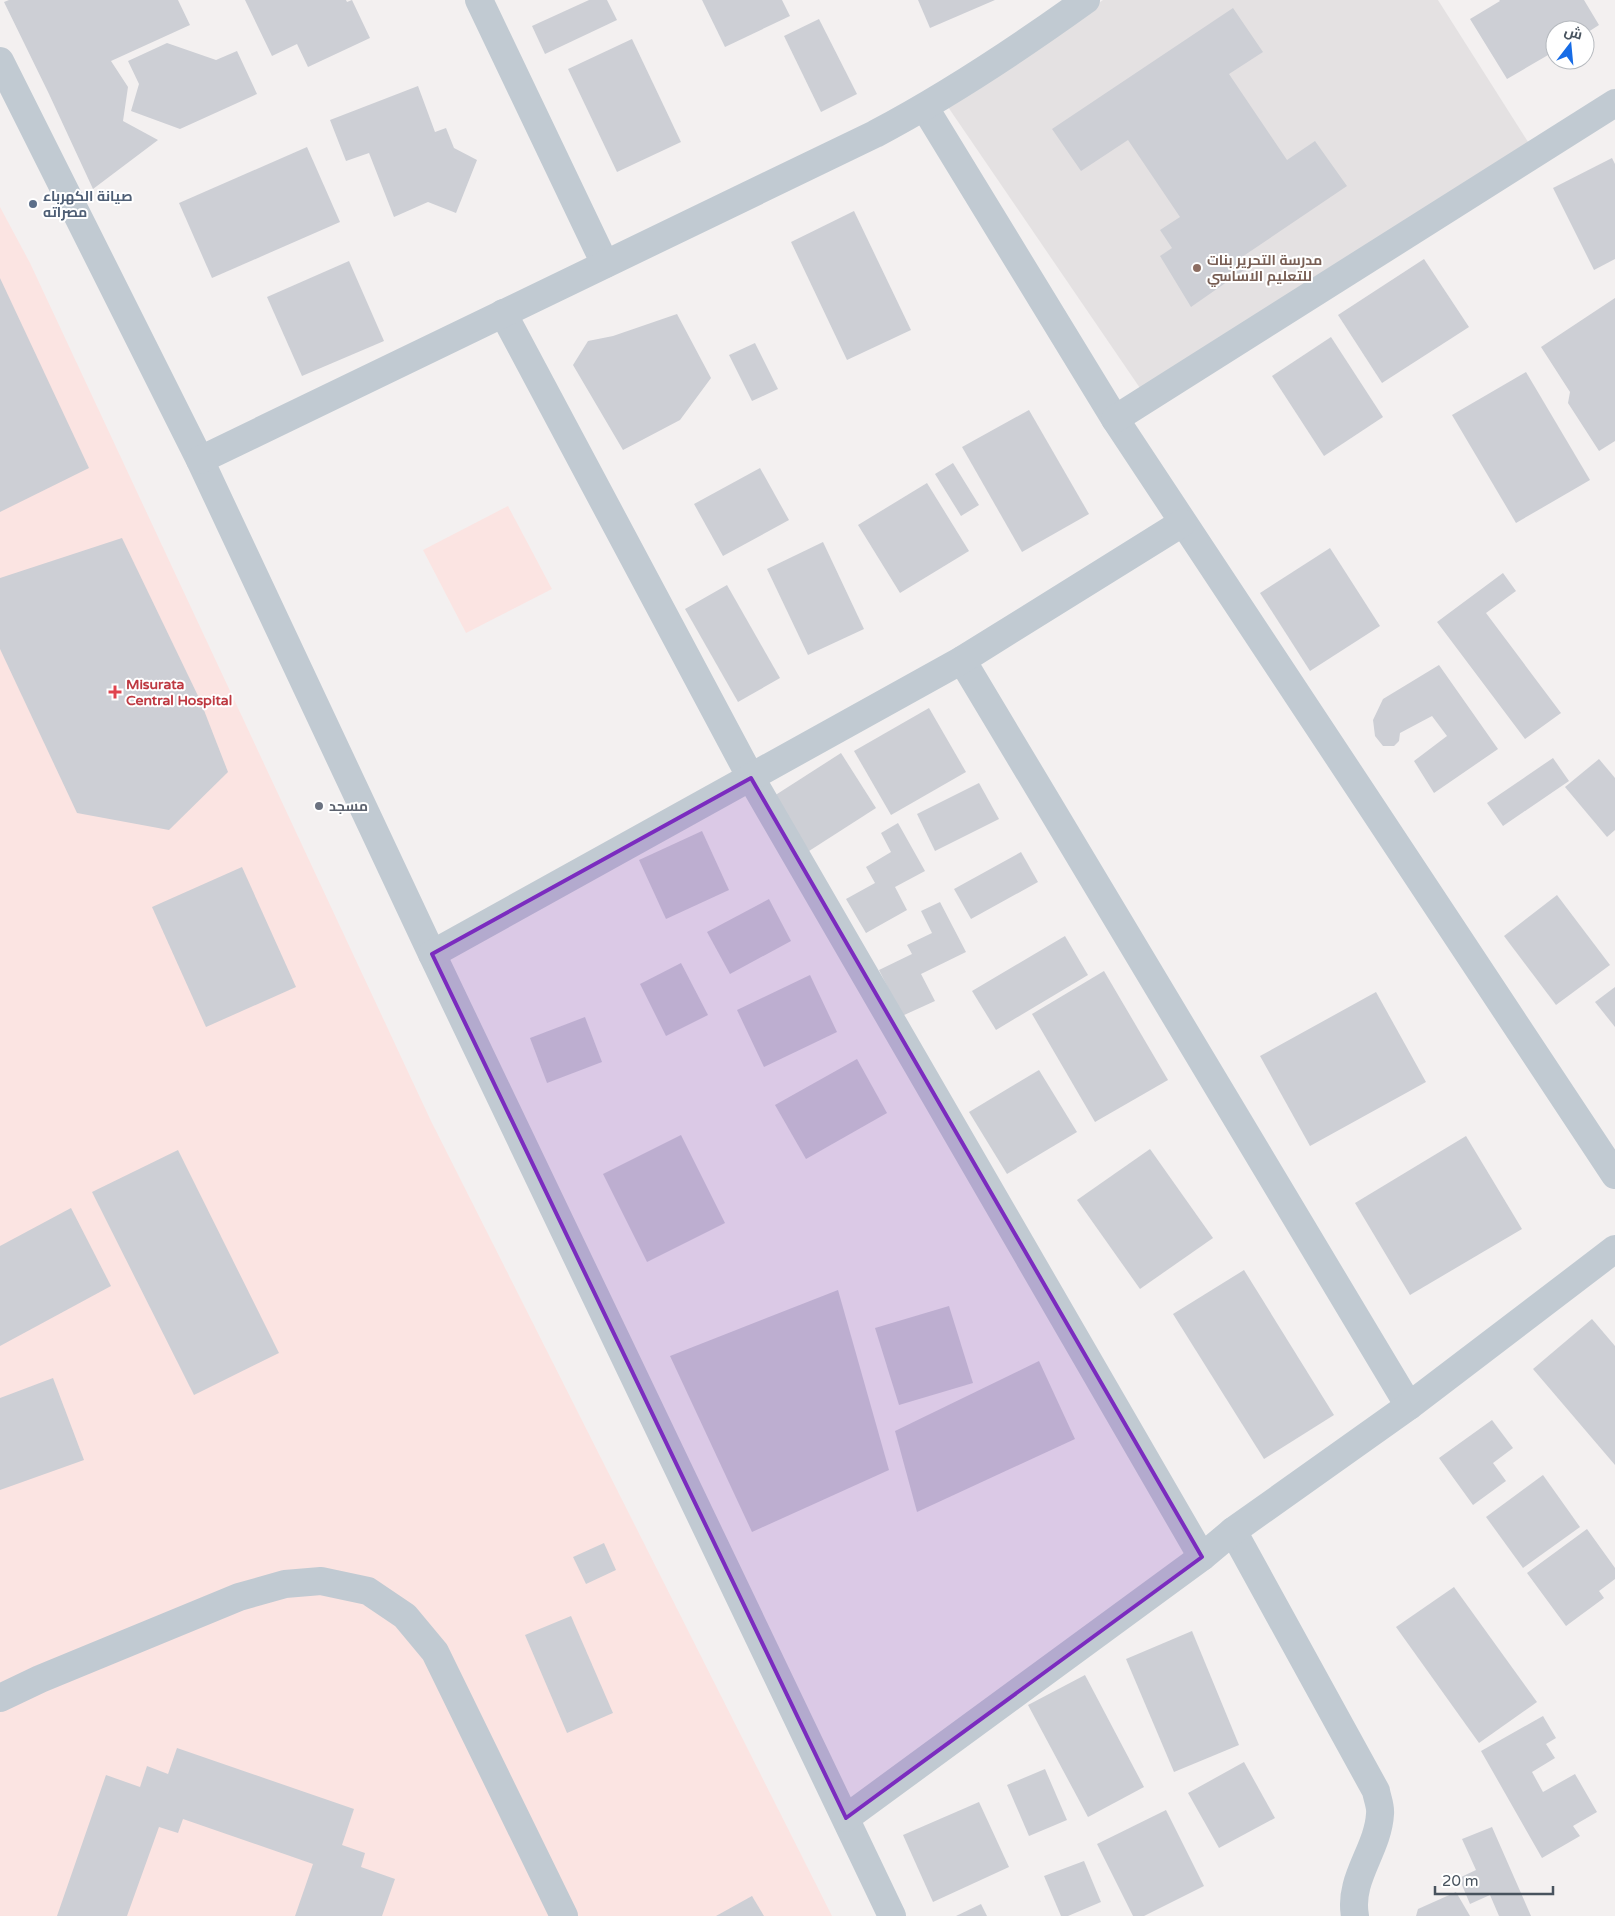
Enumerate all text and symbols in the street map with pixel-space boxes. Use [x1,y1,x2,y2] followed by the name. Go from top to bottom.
[1545,20,1595,70] north arrow
[1562,22,1584,44] text: ش
[43,188,133,221] place label: صيانة الكهرباء مصراته
[27,198,39,210] marker: صيانة الكهرباء مصراته
[1207,252,1322,287] place label: مدرسة التحرير بنات للتعليم الاساسي
[1191,262,1203,274] marker: مدرسة التحرير بنات للتعليم الاساسي
[126,676,232,709] place label: Misurata Central Hospital
[108,685,122,699] marker: Misurata Central Hospital
[329,798,368,815] place label: مسجد
[313,800,325,812] marker: مسجد
[1435,1864,1552,1896] scale bar
[1442,1872,1479,1890] text: 20 m

